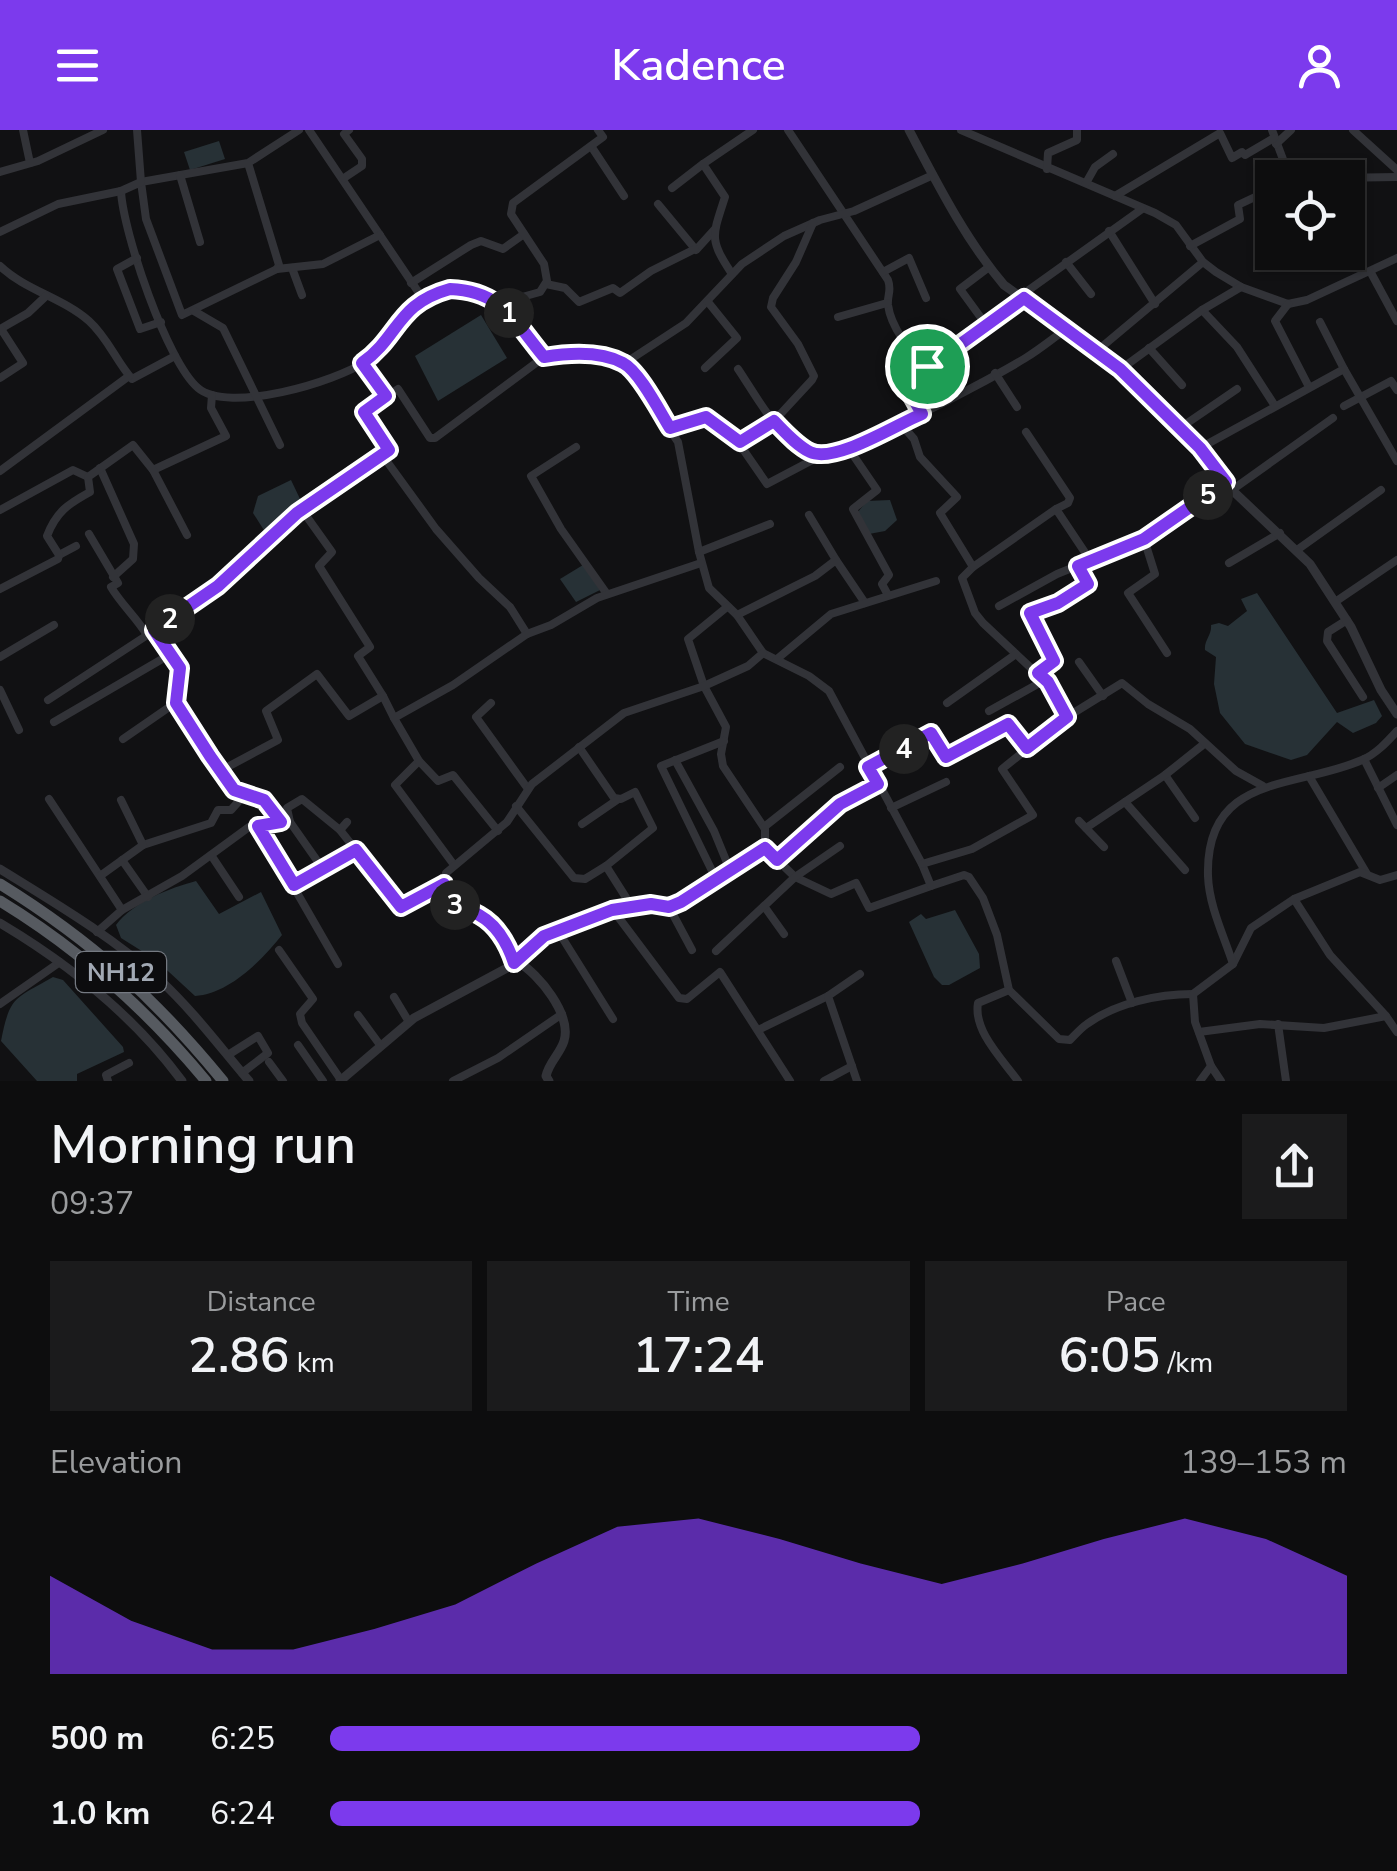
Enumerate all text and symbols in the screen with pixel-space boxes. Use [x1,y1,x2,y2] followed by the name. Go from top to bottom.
[611,35,786,96] text: Kadence
[50,38,105,93] icon: menu
[1292,38,1347,93] icon: person
[1255,160,1365,270] map controls
[1255,160,1365,270] button: locate
[484,288,534,338] pin: 1
[501,294,517,332] text: 1
[885,324,970,409] pin
[900,339,955,394] icon: arrive
[1183,470,1233,520] pin: 5
[1200,476,1216,514] text: 5
[145,594,195,644] pin: 2
[162,600,178,638] text: 2
[879,724,929,774] pin: 4
[896,730,912,768] text: 4
[430,880,480,930] pin: 3
[447,886,463,924] text: 3
[76,952,166,992] road number: NH12
[50,1107,356,1182] text: Morning run
[1242,1114,1347,1219] button: share
[50,1182,134,1225] text: 09:37
[207,1283,316,1321] text: Distance
[667,1283,730,1321] text: Time
[1106,1283,1166,1321] text: Pace
[188,1321,290,1390] text: 2.86
[633,1321,764,1390] text: 17:24
[1058,1321,1160,1390] text: 6:05
[290,1344,335,1382] text: km
[1160,1344,1213,1382] text: /km
[50,1441,183,1484] text: Elevation
[1180,1441,1347,1484] text: 139–153 m
[50,1717,144,1760] text: 500 m
[210,1717,275,1760] text: 6:25
[50,1792,150,1835] text: 1.0 km
[210,1792,275,1835] text: 6:24

